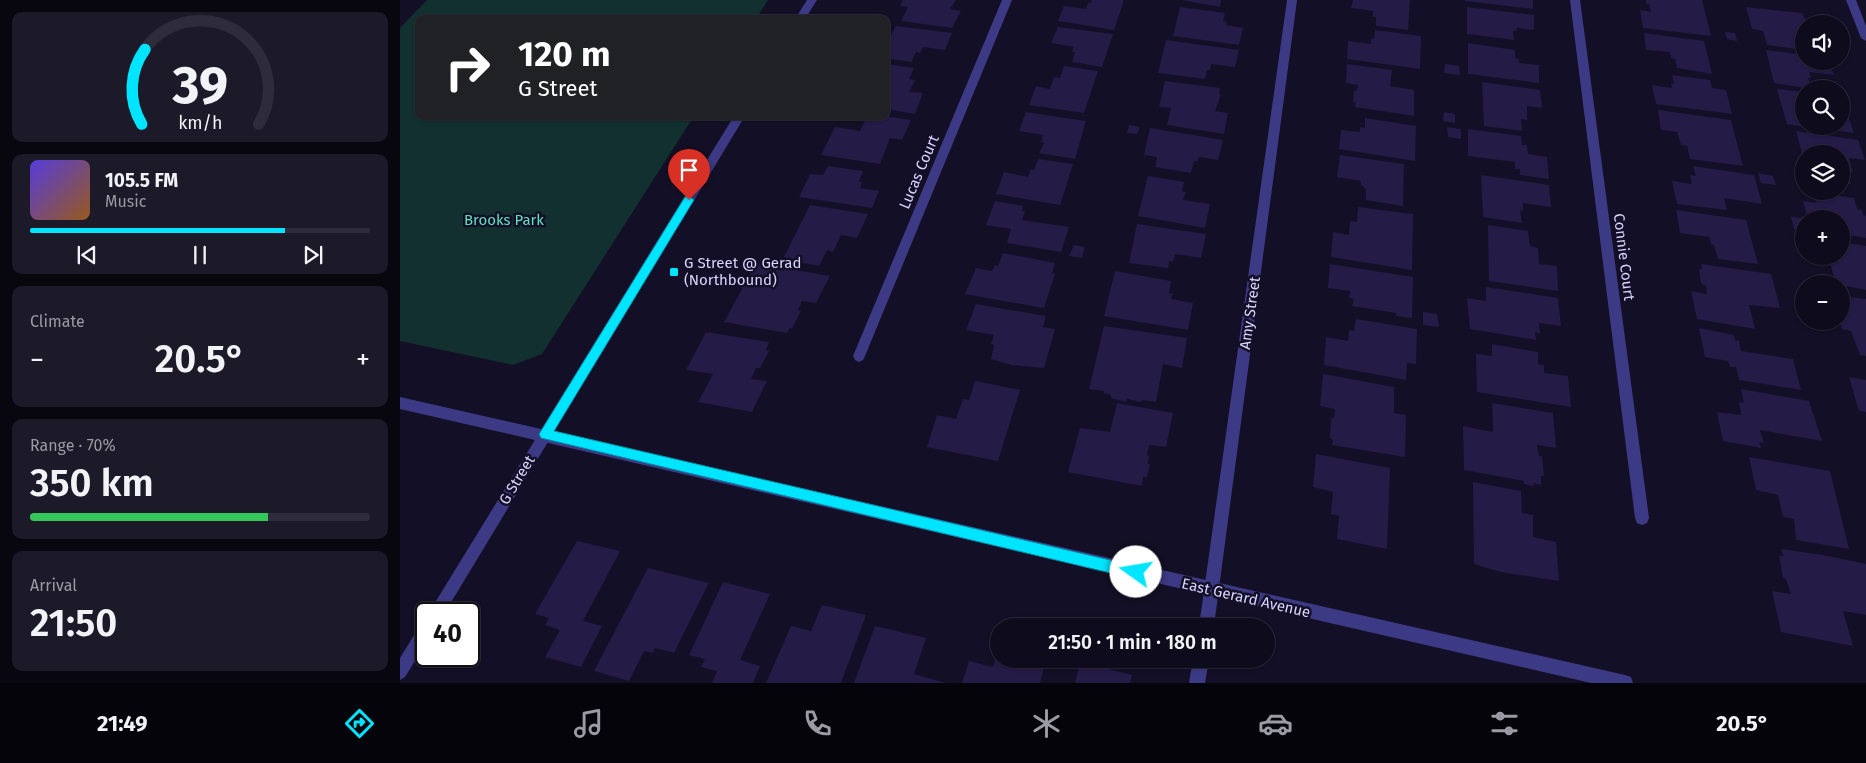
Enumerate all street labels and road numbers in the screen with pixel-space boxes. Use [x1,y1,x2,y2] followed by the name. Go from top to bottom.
[895,132,943,212] street label: Lucas Court
[1610,212,1638,302] street label: Connie Court
[1236,275,1264,351] street label: Amy Street
[495,452,539,508] street label: G Street
[1180,574,1312,622] street label: East Gerard Avenue

